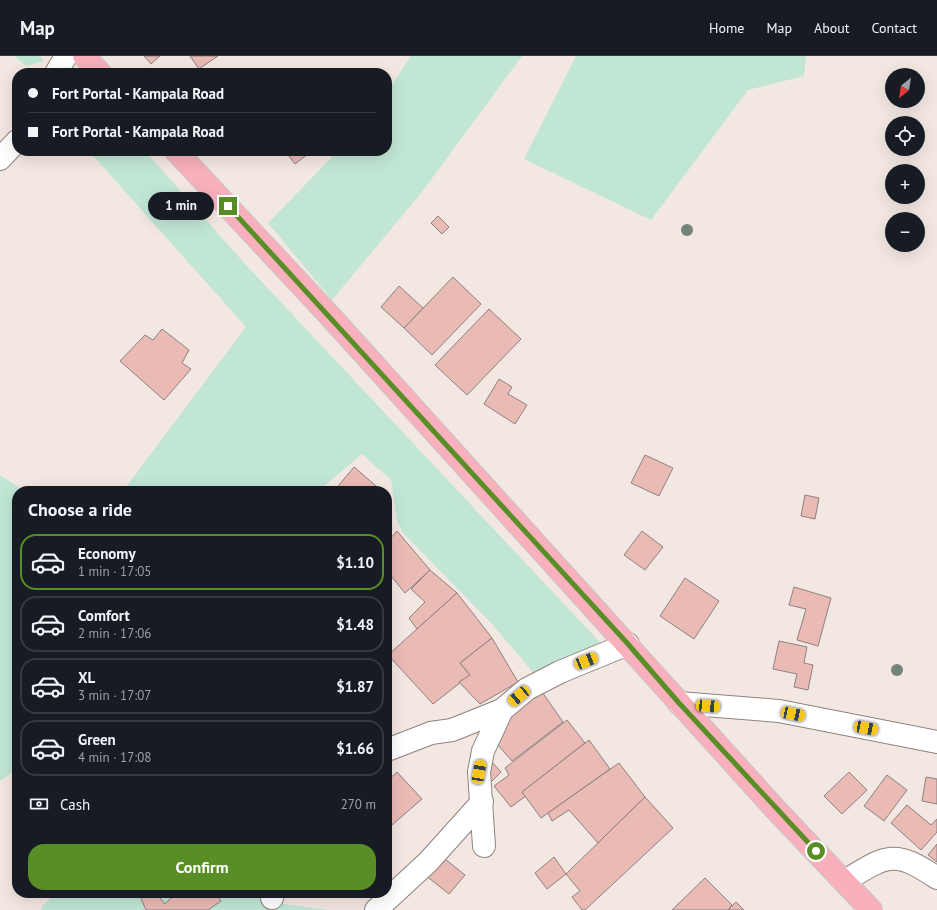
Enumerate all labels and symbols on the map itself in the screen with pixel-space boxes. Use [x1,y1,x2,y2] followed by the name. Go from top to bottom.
[885,68,925,108] north arrow
[148,192,214,220] callout: 1 min
[219,197,237,215] route end
[573,651,599,671] car
[506,684,532,708] car
[696,699,720,713] car
[780,706,806,722] car
[853,720,879,736] car
[471,759,487,785] car
[807,842,825,860] route start

